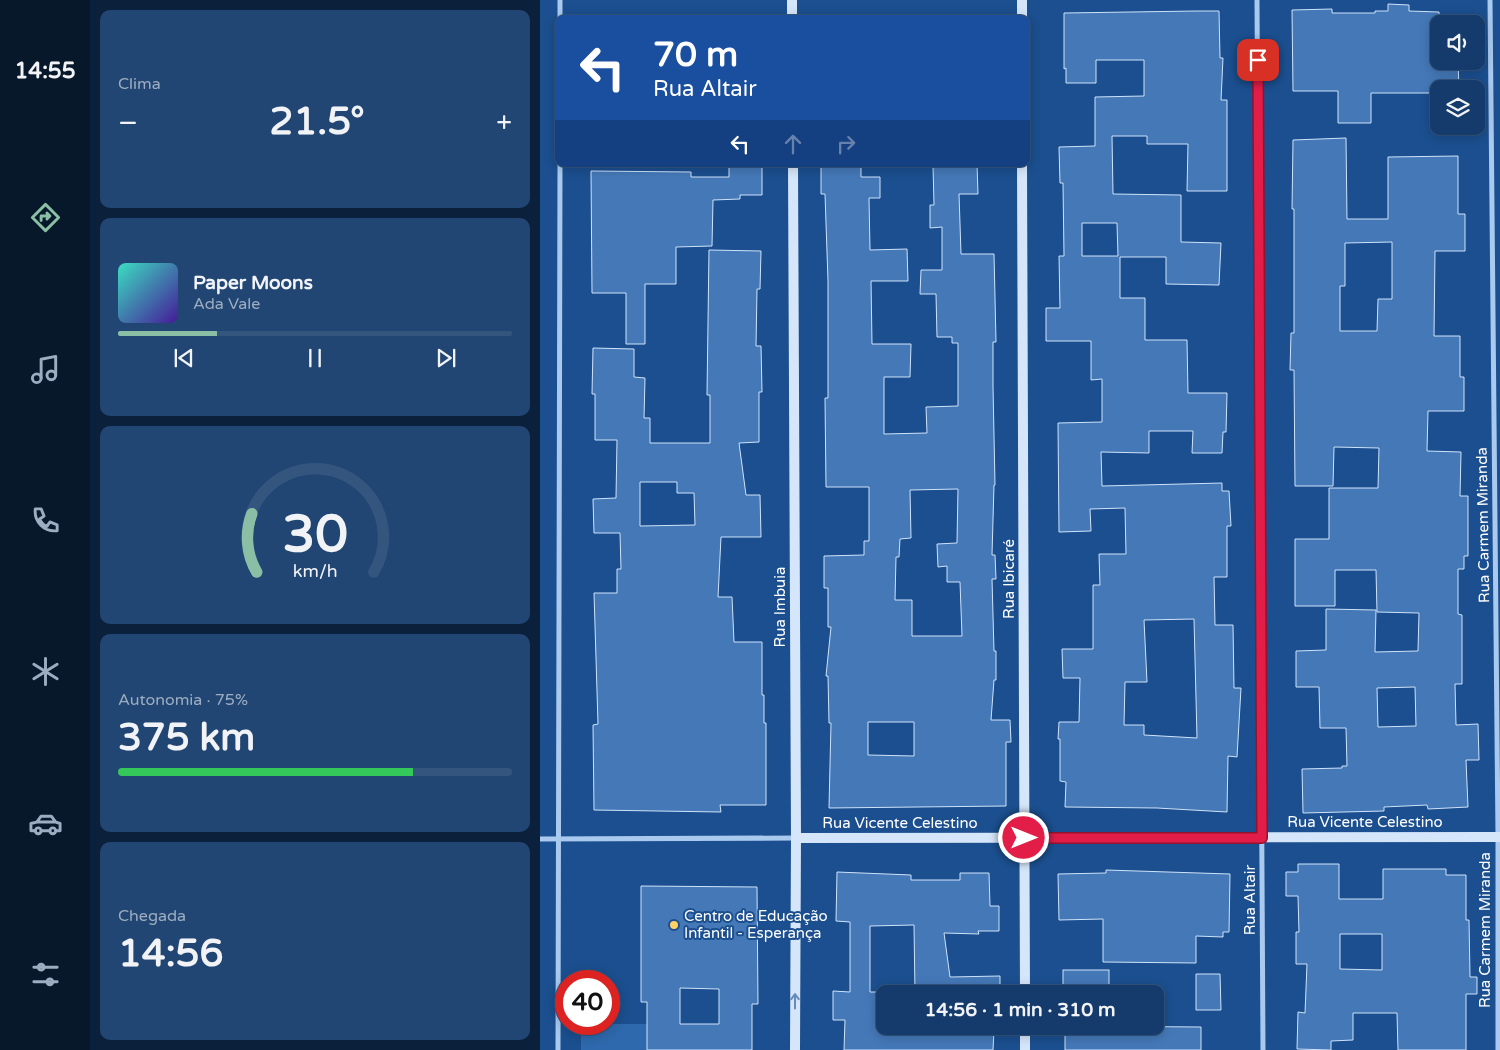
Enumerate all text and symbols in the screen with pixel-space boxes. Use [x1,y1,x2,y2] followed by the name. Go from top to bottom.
[1430,15,1485,135] map controls
[1430,15,1485,70] button: sound
[653,34,738,76] text: 70 m
[570,35,635,100] icon: left
[1237,39,1279,81] pin
[1244,46,1272,74] icon: arrive
[15,58,75,84] text: 14:55
[118,74,161,94] text: Clima
[653,76,757,102] text: Rua Altair
[1430,80,1485,135] button: layers
[270,99,365,145] text: 21.5°
[118,106,138,140] text: −
[496,106,512,140] text: +
[726,130,754,158] icon: left
[779,130,807,158] icon: ahead
[832,130,860,158] icon: right
[28,200,63,235] icon: directions
[193,272,313,294] text: Paper Moons
[193,294,260,314] text: Ada Vale
[170,344,198,372] icon: previous
[301,344,329,372] icon: pause
[432,344,460,372] icon: next
[28,352,63,387] icon: music
[1473,447,1493,603] street label: Rua Carmem Miranda
[28,503,63,538] icon: phone
[282,503,348,566] text: 30
[1000,539,1018,619] street label: Rua Ibicaré
[293,561,337,582] text: km/h
[771,567,789,647] street label: Rua Imbuia
[28,654,63,689] icon: climate
[118,690,248,710] text: Autonomia · 75%
[118,715,255,761] text: 375 km
[28,806,63,841] icon: car
[997,811,1049,863] position arrow
[1287,813,1443,831] street label: Rua Vicente Celestino
[822,814,978,832] street label: Rua Vicente Celestino
[1476,852,1494,1008] street label: Rua Carmem Miranda
[1241,864,1259,935] street label: Rua Altair
[118,906,186,926] text: Chegada
[684,907,828,942] place label: Centro de Educação Infantil - Esperança
[668,919,680,931] marker: Centro de Educação Infantil - Esperança
[118,931,223,977] text: 14:56
[28,957,63,992] icon: filters
[555,970,620,1035] speed limit sign: 40
[790,994,800,1010] one-way arrow
[924,999,1116,1021] text: 14:56 · 1 min · 310 m

